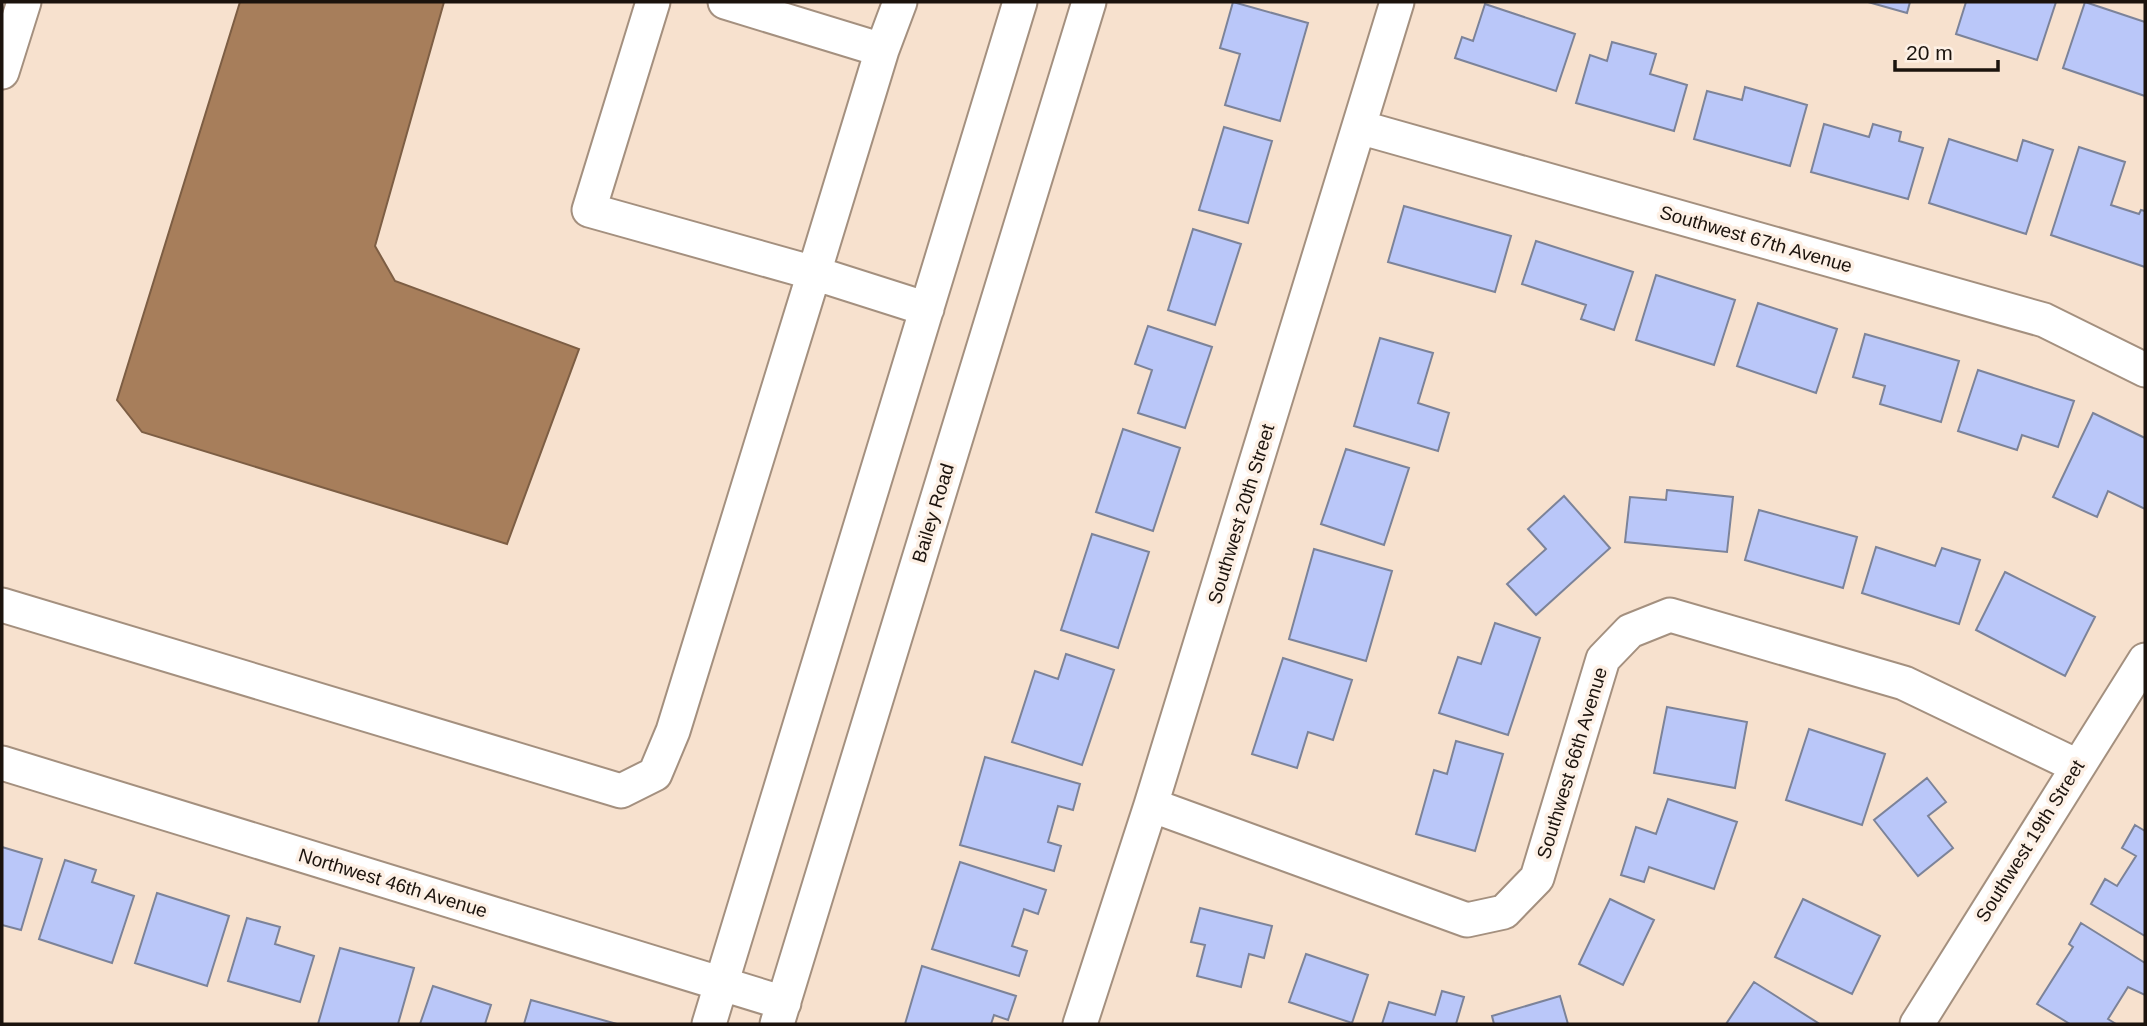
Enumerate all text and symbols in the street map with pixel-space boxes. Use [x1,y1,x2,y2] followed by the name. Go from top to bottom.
[1895,28,1998,72] scale bar
[1906,41,1953,64] text: 20 m
[1657,201,1855,277] street label: Southwest 67th Avenue
[1204,421,1279,606] street label: Southwest 20th Street
[908,461,958,565] street label: Bailey Road
[1533,665,1611,861] street label: Southwest 66th Avenue
[1972,756,2089,926] street label: Southwest 19th Street
[296,844,490,922] street label: Northwest 46th Avenue

